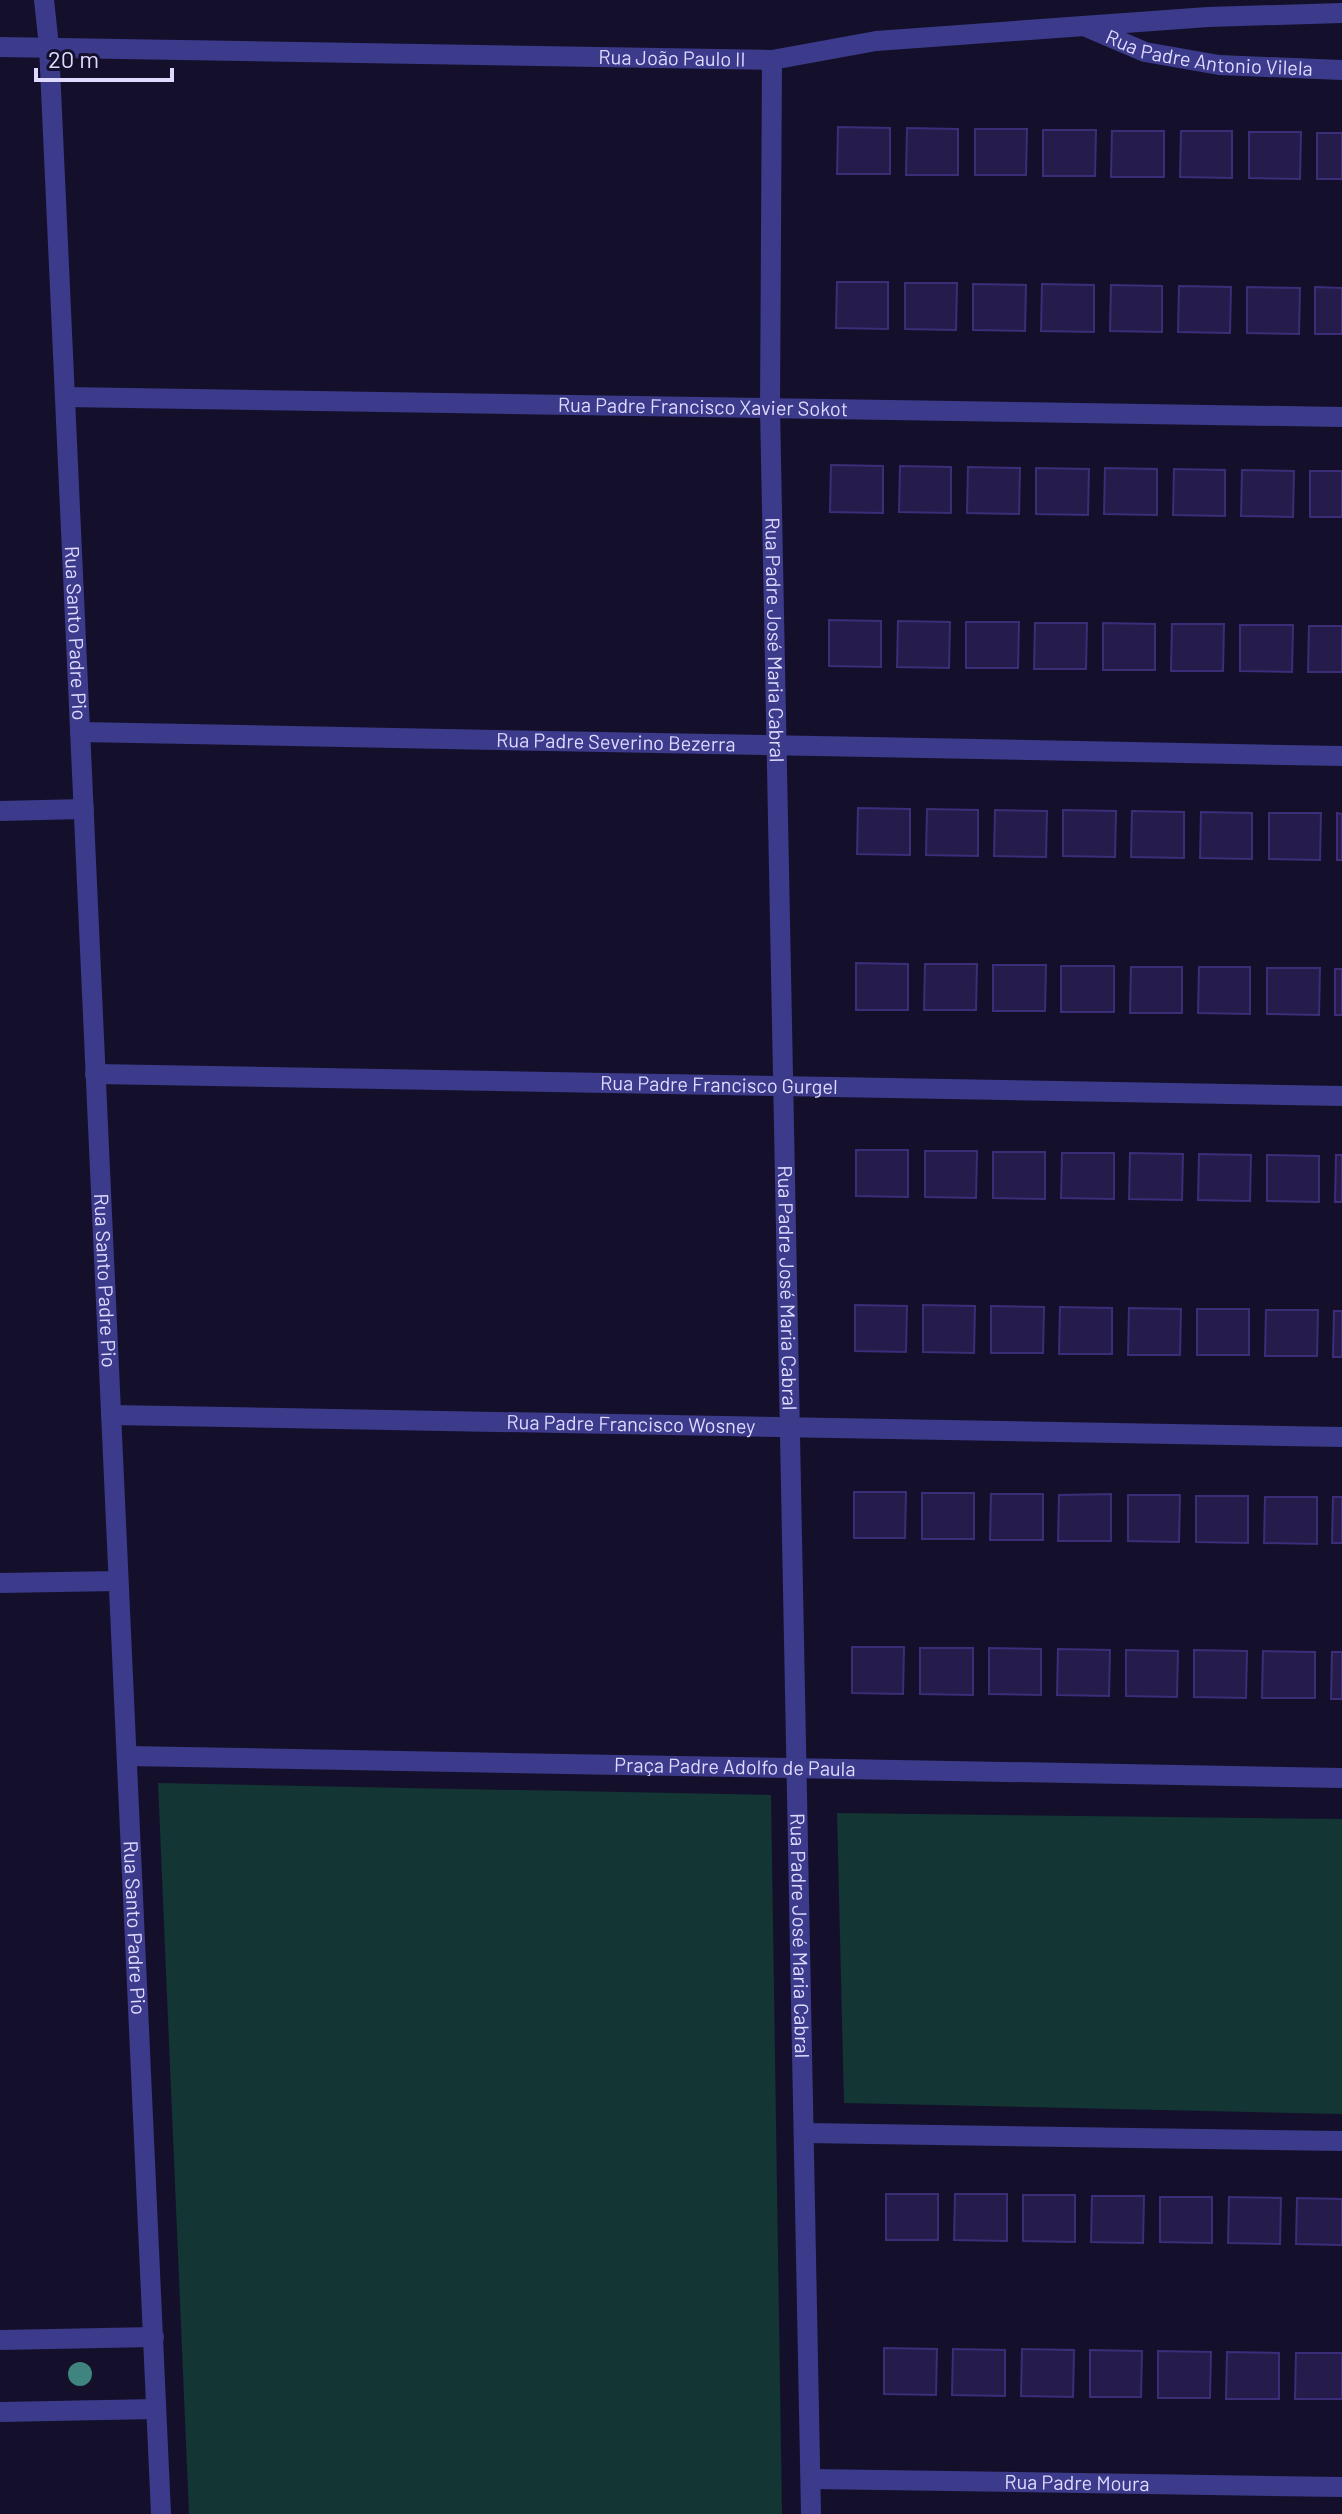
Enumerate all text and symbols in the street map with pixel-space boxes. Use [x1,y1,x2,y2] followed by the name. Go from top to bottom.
[1102,24,1313,80] street label: Rua Padre Antonio Vilela
[36,32,172,82] scale bar
[48,44,99,73] text: 20 m
[598,44,746,71] street label: Rua João Paulo II
[558,392,848,420] street label: Rua Padre Francisco Xavier Sokot
[761,517,790,763] street label: Rua Padre José Maria Cabral
[61,545,93,721] street label: Rua Santo Padre Pio
[496,727,736,755] street label: Rua Padre Severino Bezerra
[600,1070,838,1098] street label: Rua Padre Francisco Gurgel
[774,1165,803,1411] street label: Rua Padre José Maria Cabral
[90,1193,122,1368] street label: Rua Santo Padre Pio
[506,1409,756,1438] street label: Rua Padre Francisco Wosney
[614,1752,856,1780] street label: Praça Padre Adolfo de Paula
[786,1813,815,2058] street label: Rua Padre José Maria Cabral
[119,1840,151,2015] street label: Rua Santo Padre Pio
[1004,2469,1150,2495] street label: Rua Padre Moura

